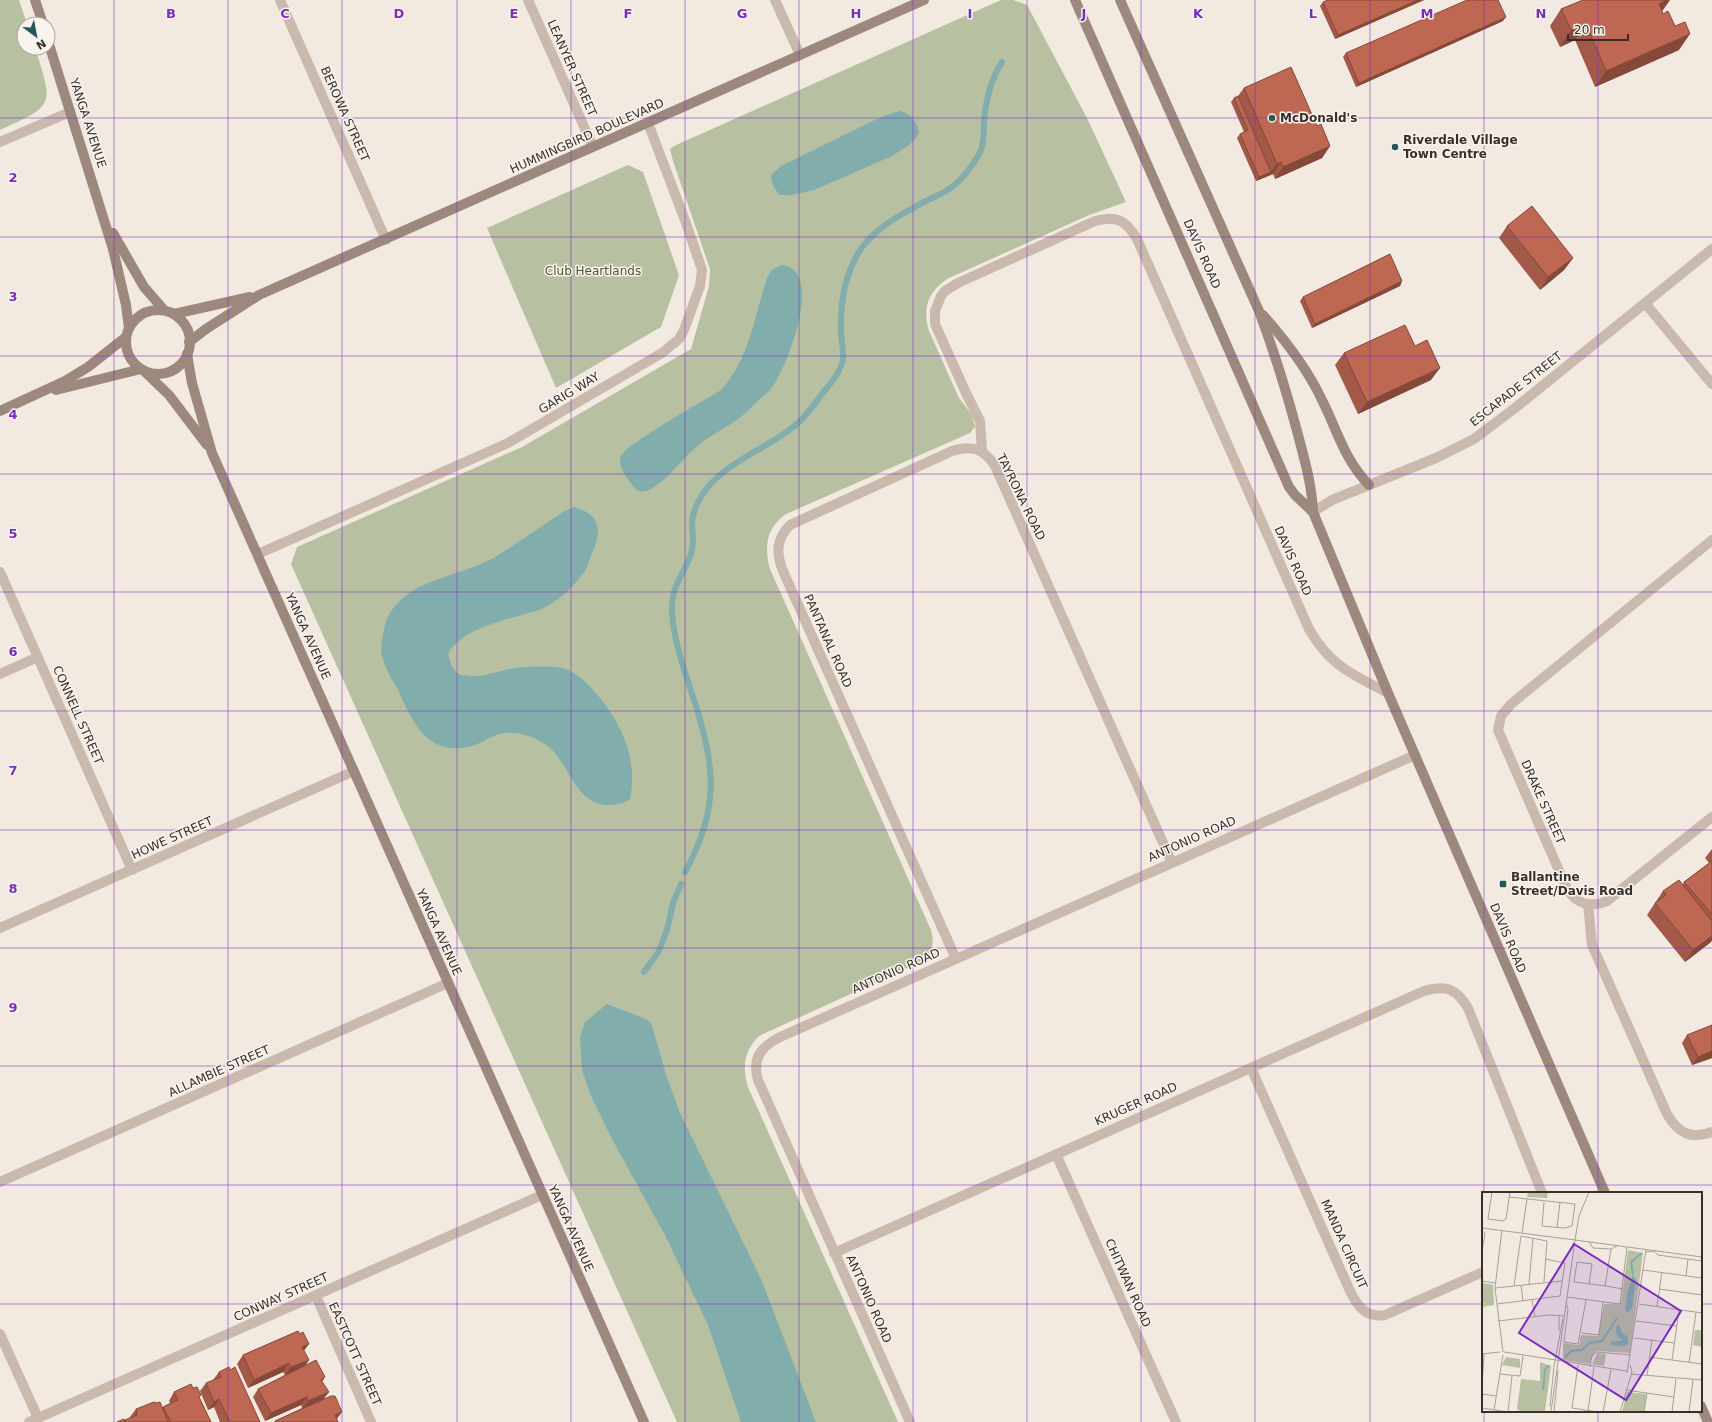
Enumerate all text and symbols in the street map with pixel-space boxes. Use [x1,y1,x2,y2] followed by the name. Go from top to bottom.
[166,6,176,21] text: B
[280,6,290,21] text: C
[394,6,405,21] text: D
[510,6,518,21] text: E
[624,6,632,21] text: F
[737,6,747,21] text: G
[851,6,861,21] text: H
[968,6,972,21] text: I
[1081,6,1086,21] text: J
[1193,6,1204,21] text: K
[1309,6,1317,21] text: L
[1421,6,1433,21] text: M
[1536,6,1546,21] text: N
[16,16,56,56] north arrow
[1568,16,1628,42] scale bar
[544,18,600,119] street label: LEANYER STREET
[1574,23,1605,37] text: 20 m
[34,36,48,52] text: N
[318,64,373,164] street label: BEROWA STREET
[67,75,109,170] street label: YANGA AVENUE
[508,96,666,176] street label: HUMMINGBIRD BOULEVARD
[1280,111,1357,125] place label: McDonald's
[1267,113,1277,123] marker: McDonald's
[1403,133,1518,161] place label: Riverdale Village Town Centre
[1390,142,1400,152] marker: Riverdale Village Town Centre
[8,170,18,185] text: 2
[1180,217,1224,291] street label: DAVIS ROAD
[545,264,641,278] park label: Club Heartlands
[8,289,18,304] text: 3
[1467,348,1565,429] street label: ESCAPADE STREET
[536,369,602,417] street label: GARIG WAY
[8,407,18,422] text: 4
[993,450,1048,543] street label: TAYRONA ROAD
[1271,524,1315,598] street label: DAVIS ROAD
[8,526,18,541] text: 5
[282,590,333,682] street label: YANGA AVENUE
[801,592,855,690] street label: PANTANAL ROAD
[8,644,18,659] text: 6
[50,664,106,767] street label: CONNELL STREET
[1518,758,1568,847] street label: DRAKE STREET
[8,763,18,778] text: 7
[1146,813,1238,865] street label: ANTONIO ROAD
[129,814,215,862] street label: HOWE STREET
[1511,870,1633,898] place label: Ballantine Street/Davis Road
[1498,879,1508,889] marker: Ballantine Street/Davis Road
[8,881,18,896] text: 8
[413,886,464,978] street label: YANGA AVENUE
[1487,901,1529,975] street label: DAVIS ROAD
[850,945,942,997] street label: ANTONIO ROAD
[8,1000,18,1015] text: 9
[166,1042,272,1100] street label: ALLAMBIE STREET
[1092,1079,1180,1129] street label: KRUGER ROAD
[545,1182,596,1274] street label: YANGA AVENUE
[1482,1192,1702,1412] inset map
[1318,1197,1370,1291] street label: MANDA CIRCUIT
[1102,1237,1154,1329] street label: CHITWAN ROAD
[843,1253,895,1345] street label: ANTONIO ROAD
[231,1270,331,1324] street label: CONWAY STREET
[326,1300,384,1409] street label: EASTCOTT STREET

